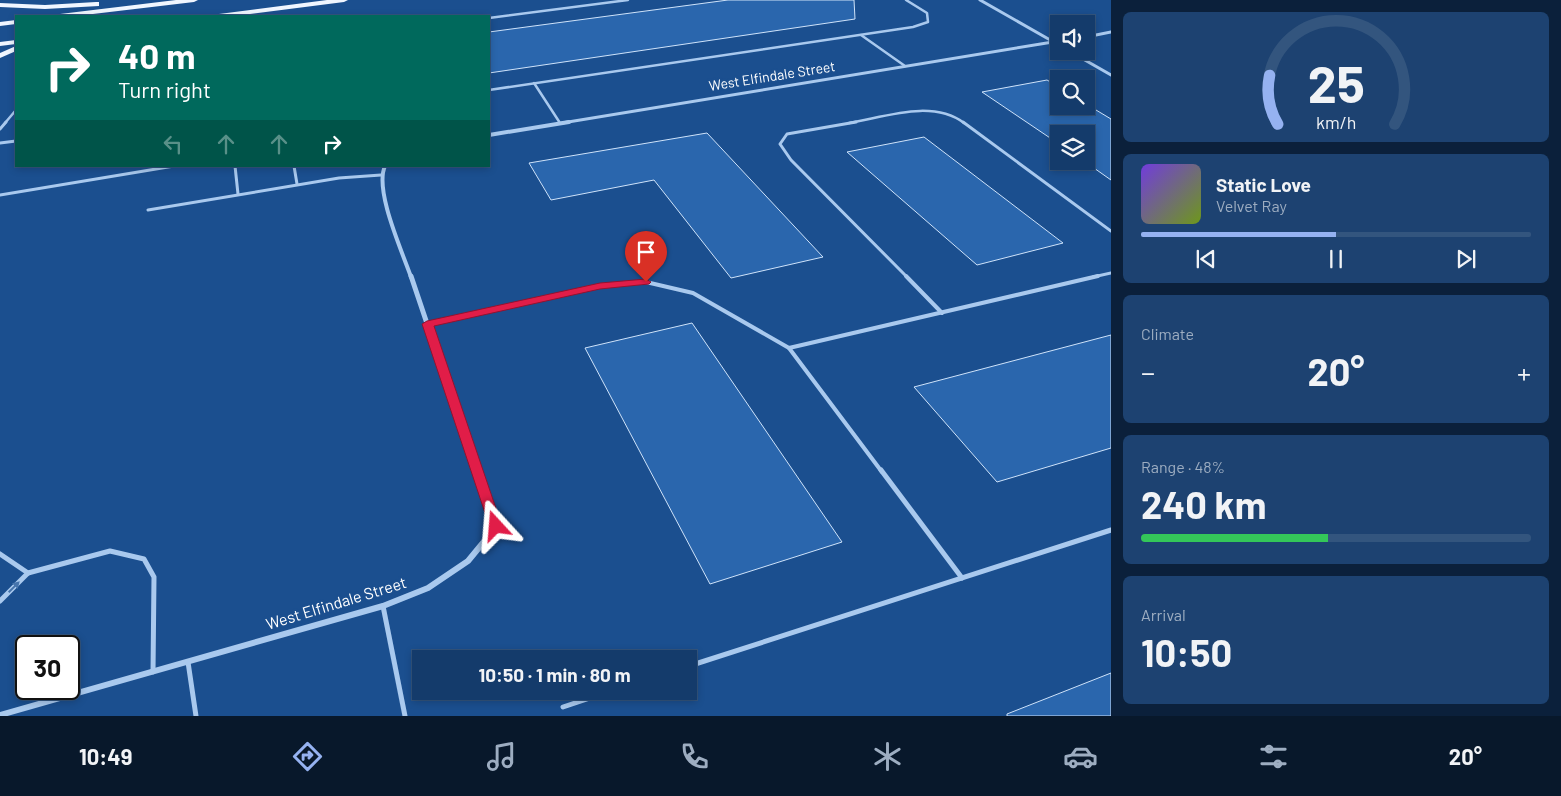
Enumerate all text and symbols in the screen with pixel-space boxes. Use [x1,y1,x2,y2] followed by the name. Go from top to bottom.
[1050,15,1095,170] map controls
[1050,15,1095,60] button: sound
[118,34,195,76] text: 40 m
[35,35,100,100] icon: right
[1307,51,1365,113] text: 25
[707,57,836,94] street label: West Elfindale Street
[1050,70,1095,115] button: search
[118,76,211,102] text: Turn right
[1316,111,1356,133] text: km/h
[1050,125,1095,170] button: layers
[159,130,187,158] icon: left
[212,130,240,158] icon: ahead
[265,130,293,158] icon: ahead
[318,130,346,158] icon: right
[1216,173,1311,196] text: Static Love
[1216,196,1287,215] text: Velvet Ray
[625,231,667,282] pin
[632,238,660,266] icon: arrive
[1192,245,1220,273] icon: previous
[1322,245,1350,273] icon: pause
[1452,245,1480,273] icon: next
[1141,324,1194,343] text: Climate
[1307,348,1365,394] text: 20°
[1141,355,1155,389] text: −
[1517,355,1531,389] text: +
[1141,457,1225,476] text: Range · 48%
[1141,481,1267,527] text: 240 km
[469,499,521,551] position arrow
[263,572,408,633] street label: West Elfindale Street
[8,581,20,593] one-way arrow
[1141,605,1186,624] text: Arrival
[1141,629,1232,675] text: 10:50
[15,635,80,700] speed limit sign: 30
[478,663,631,686] text: 10:50 · 1 min · 80 m
[290,739,325,774] icon: directions
[484,739,519,774] icon: music
[677,739,712,774] icon: phone
[870,739,905,774] icon: climate
[1063,739,1098,774] icon: car
[1256,739,1291,774] icon: filters
[79,743,132,769] text: 10:49
[1449,743,1482,769] text: 20°

